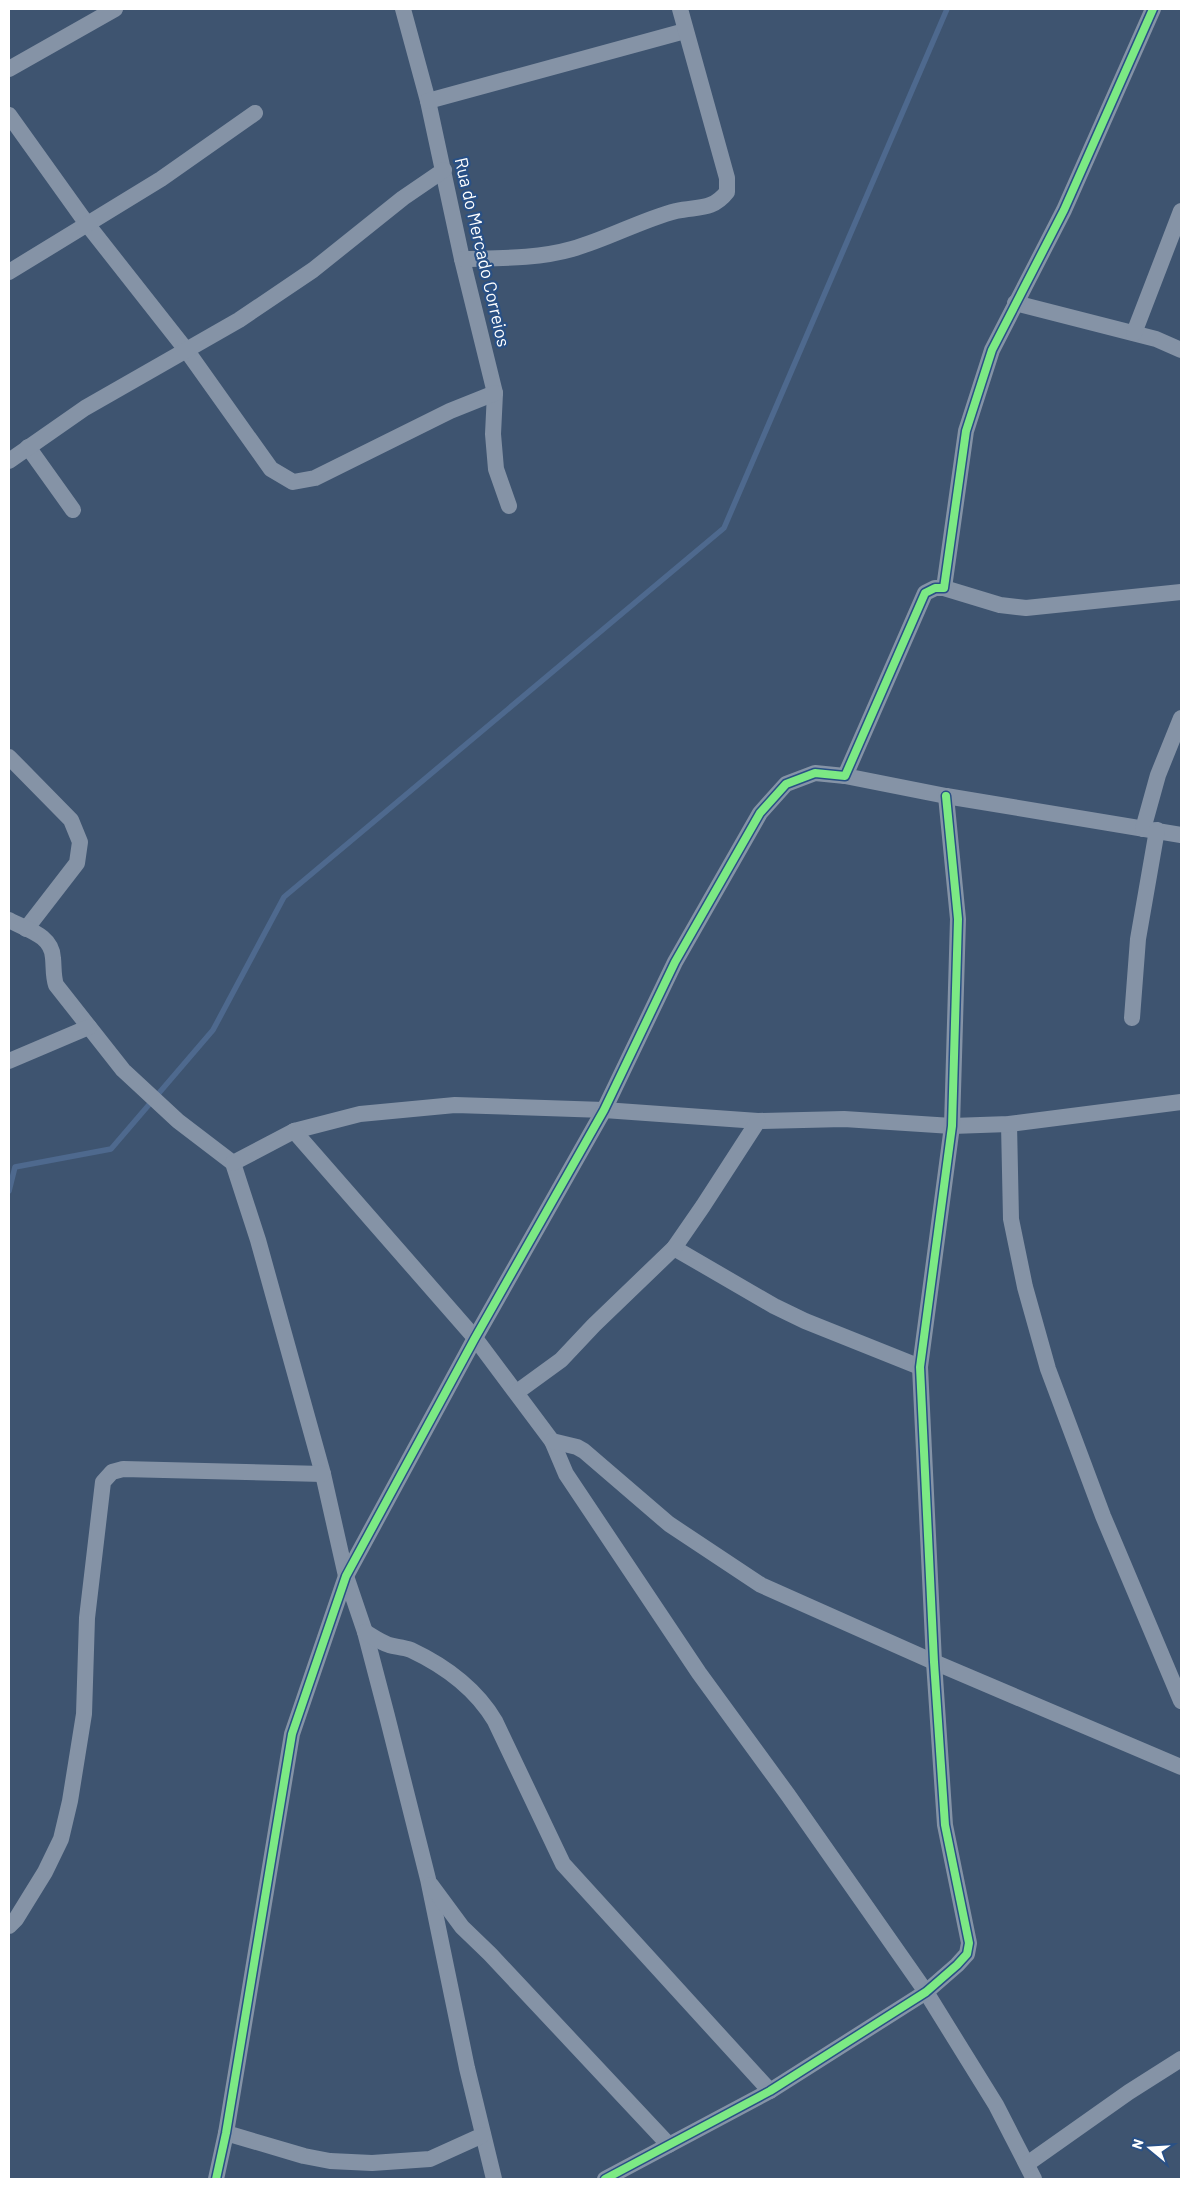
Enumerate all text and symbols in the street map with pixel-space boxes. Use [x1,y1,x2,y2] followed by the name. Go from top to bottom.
[450,155,516,349] street label: Rua do Mercado Correios
[1125,2123,1175,2173] north arrow
[1128,2137,1147,2151] text: N

